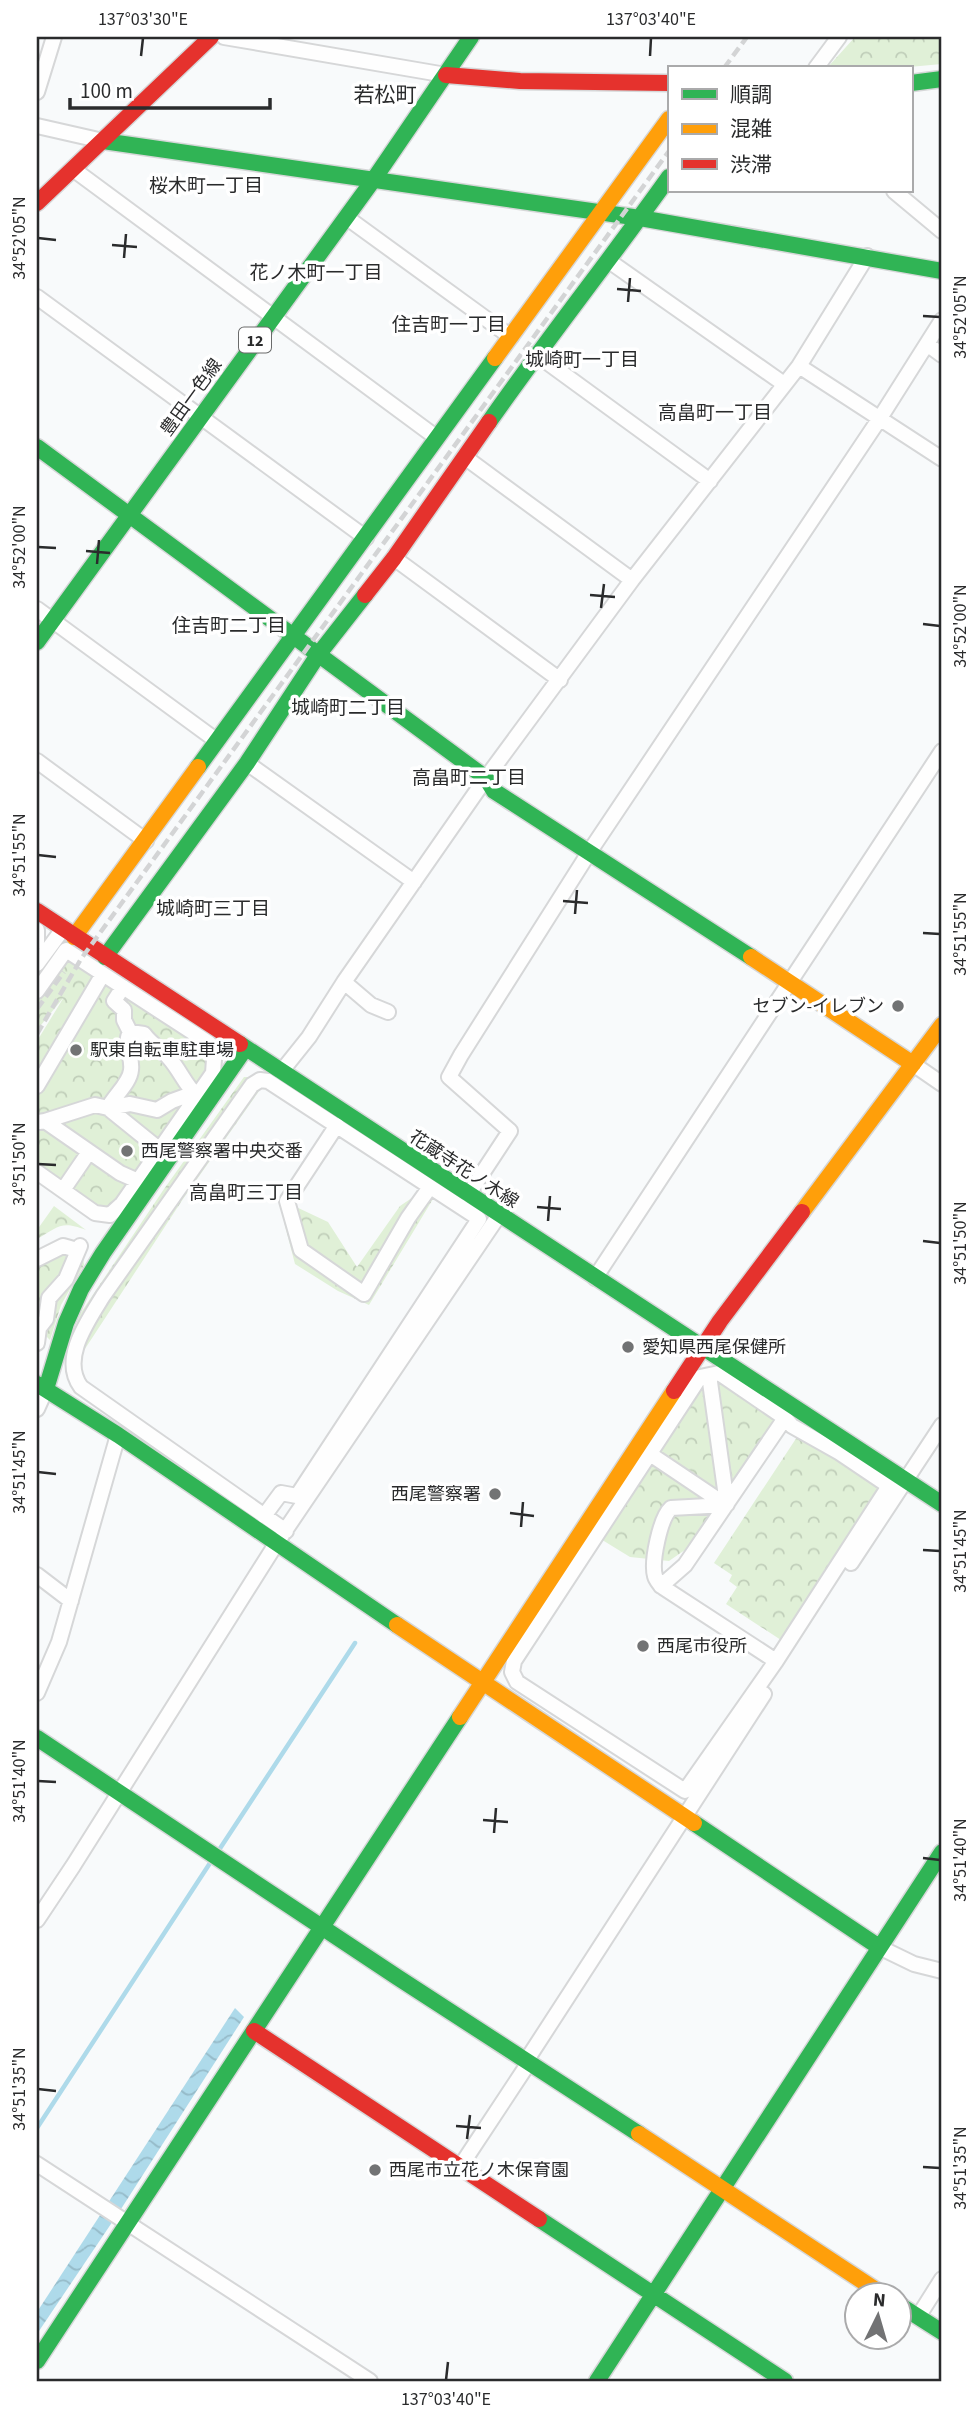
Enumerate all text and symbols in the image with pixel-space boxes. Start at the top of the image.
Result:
text: 137°03'30"E [98,7,188,32]
text: 137°03'40"E [606,7,696,32]
scale bar [70,66,270,110]
legend [668,66,912,192]
text: 100 m [80,76,133,106]
district label: 若松町 [354,80,417,110]
text: 順調 [730,80,772,110]
text: 混雑 [730,114,772,144]
text: 渋滞 [730,150,772,180]
district label: 桜木町一丁目 [149,173,263,200]
text: 34°52'05"N [7,196,32,280]
district label: 花ノ木町一丁目 [249,260,383,287]
text: 34°52'05"N [948,275,973,359]
district label: 住吉町一丁目 [392,312,506,339]
road number: 12 [239,328,271,352]
district label: 城崎町一丁目 [525,347,639,374]
street label: 豊田一色線 [155,354,228,441]
district label: 高畠町一丁目 [658,400,772,427]
text: 34°52'00"N [7,505,32,589]
text: 34°52'00"N [948,584,973,668]
district label: 住吉町二丁目 [172,613,286,640]
district label: 城崎町二丁目 [291,695,405,722]
district label: 高畠町二丁目 [412,765,526,792]
text: 34°51'55"N [7,813,32,897]
text: 34°51'55"N [948,892,973,976]
district label: 城崎町三丁目 [156,896,270,923]
place label: セブン-イレブン [752,994,884,1019]
marker: セブン-イレブン [890,998,906,1014]
place label: 駅東自転車駐車場 [90,1038,234,1063]
marker: 駅東自転車駐車場 [68,1042,84,1058]
text: 34°51'50"N [7,1122,32,1206]
street label: 花蔵寺花ノ木線 [404,1125,523,1214]
place label: 西尾警察署中央交番 [141,1139,303,1164]
marker: 西尾警察署中央交番 [119,1143,135,1159]
district label: 高畠町三丁目 [189,1180,303,1207]
text: 34°51'50"N [948,1201,973,1285]
place label: 愛知県西尾保健所 [642,1335,786,1360]
marker: 愛知県西尾保健所 [620,1339,636,1355]
text: 34°51'45"N [7,1430,32,1514]
place label: 西尾警察署 [391,1482,481,1507]
marker: 西尾警察署 [487,1486,503,1502]
text: 34°51'45"N [948,1509,973,1593]
place label: 西尾市役所 [657,1634,747,1659]
marker: 西尾市役所 [635,1638,651,1654]
text: 34°51'40"N [7,1739,32,1823]
text: 34°51'40"N [948,1818,973,1902]
text: 34°51'35"N [7,2047,32,2131]
text: 34°51'35"N [948,2126,973,2210]
place label: 西尾市立花ノ木保育園 [389,2158,569,2183]
marker: 西尾市立花ノ木保育園 [367,2162,383,2178]
north arrow [842,2282,912,2352]
text: N [872,2287,887,2315]
text: 137°03'40"E [401,2387,491,2412]

